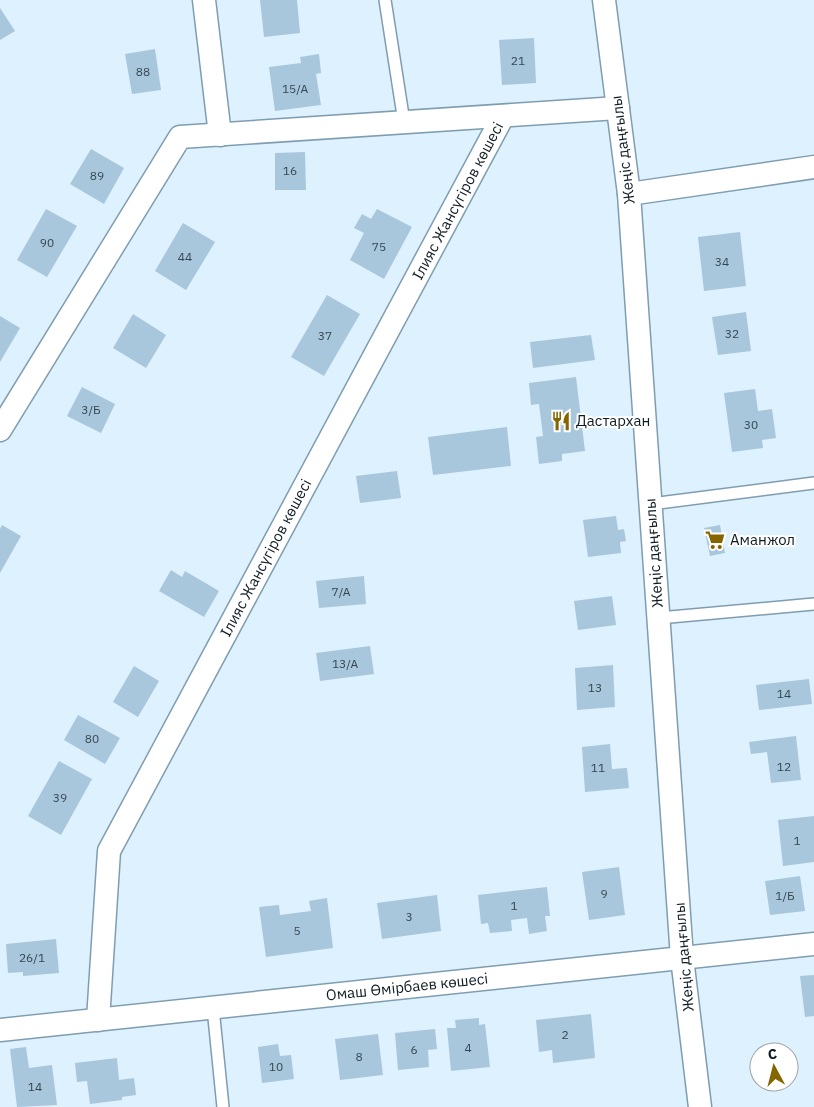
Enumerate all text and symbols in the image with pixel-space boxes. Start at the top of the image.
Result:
house number: 21 [511,53,525,68]
house number: 88 [136,64,150,79]
house number: 15/А [282,81,308,96]
street label: Жеңіс даңғылы [606,94,639,206]
street label: Ілияс Жансүгіров көшесі [408,119,507,283]
house number: 16 [283,163,297,178]
house number: 89 [90,168,104,183]
house number: 90 [40,235,54,250]
house number: 75 [372,239,386,254]
house number: 44 [178,249,192,264]
house number: 34 [715,254,729,269]
house number: 32 [725,326,739,341]
house number: 37 [318,328,332,343]
house number: 3/Б [81,402,101,417]
restaurant icon: Дастархан [550,410,572,432]
place label: Дастархан [576,411,650,430]
house number: 30 [744,417,758,432]
street label: Ілияс Жансүгіров көшесі [216,476,315,640]
street label: Жеңіс даңғылы [640,498,667,608]
supermarket icon: Аманжол [704,529,726,551]
place label: Аманжол [730,530,795,549]
house number: 7/А [332,584,351,599]
house number: 13/А [332,656,358,671]
house number: 13 [588,680,602,695]
house number: 14 [777,686,791,701]
house number: 80 [85,731,99,746]
house number: 12 [777,759,791,774]
house number: 11 [591,760,605,775]
house number: 39 [53,790,67,805]
house number: 1 [793,833,801,848]
house number: 9 [600,886,608,901]
house number: 1/Б [775,888,795,903]
house number: 1 [510,898,518,913]
street label: Жеңіс даңғылы [669,902,698,1013]
house number: 3 [405,909,413,924]
house number: 5 [293,923,301,938]
house number: 26/1 [19,950,45,965]
street label: Омаш Өмірбаев көшесі [325,969,489,1004]
house number: 2 [561,1027,569,1042]
house number: 4 [464,1040,472,1055]
house number: 6 [410,1042,418,1057]
north arrow [749,1042,799,1092]
text: С [767,1045,778,1064]
house number: 8 [355,1049,363,1064]
house number: 10 [269,1059,283,1074]
house number: 14 [28,1079,42,1094]

